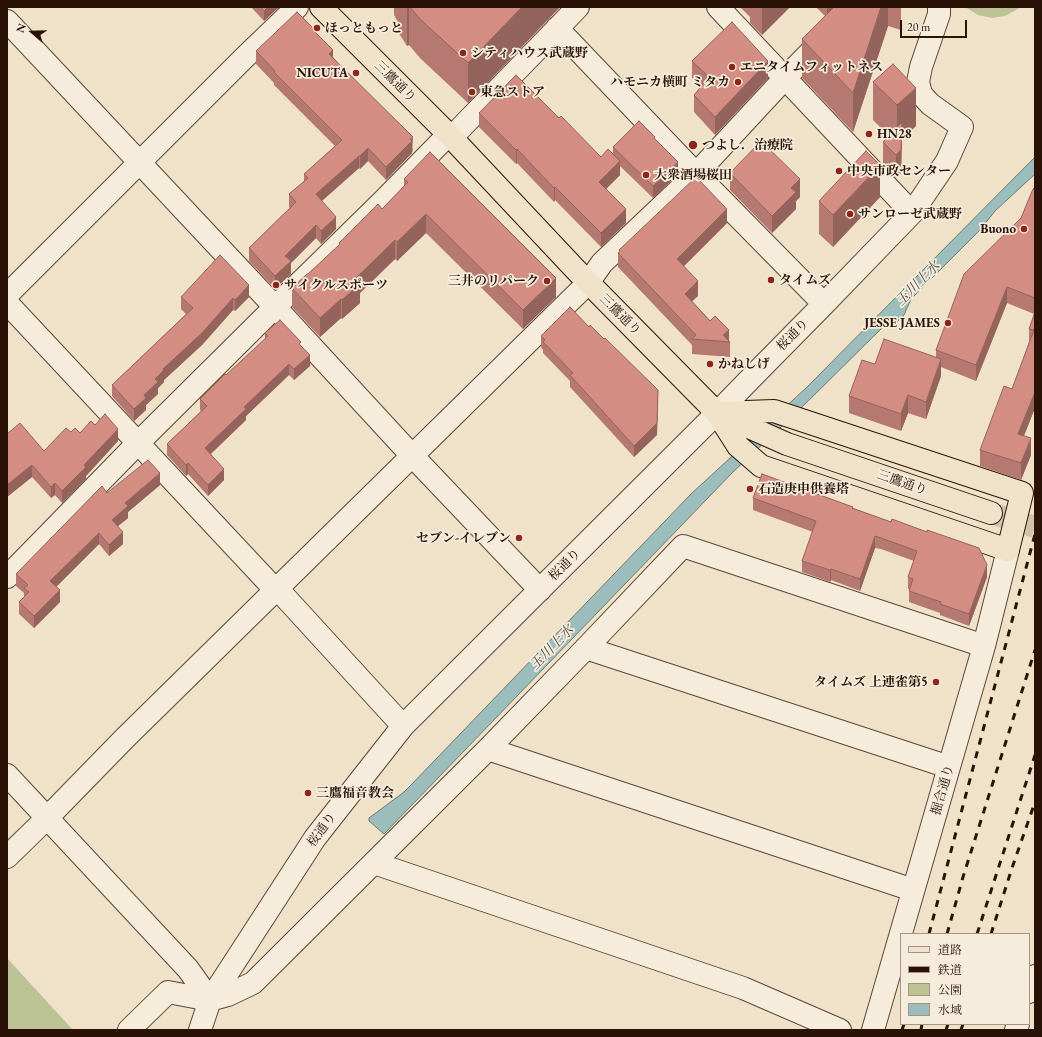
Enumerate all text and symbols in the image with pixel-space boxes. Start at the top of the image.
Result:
north arrow [12,12,52,52]
scale bar [902,12,969,38]
text: 20 m [907,19,930,35]
place label: ほっともっと [325,20,403,36]
text: N [13,21,29,34]
marker: ほっともっと [312,23,322,33]
place label: シティハウス武蔵野 [471,45,588,61]
marker: シティハウス武蔵野 [458,48,468,58]
street label: 三鷹通り [371,58,419,106]
place label: エニタイムフィットネス [740,59,883,75]
marker: エニタイムフィットネス [727,62,737,72]
place label: NICUTA [297,65,348,81]
marker: NICUTA [351,68,361,78]
place label: ハモニカ横町 ミタカ [610,74,730,90]
marker: ハモニカ横町 ミタカ [733,77,743,87]
place label: 東急ストア [480,84,545,100]
marker: 東急ストア [467,87,477,97]
place label: HN28 [877,126,912,142]
marker: HN28 [864,129,874,139]
place label: つよし．治療院 [702,137,793,153]
marker: つよし．治療院 [687,139,699,151]
place label: 中央市政センター [847,163,951,179]
marker: 中央市政センター [834,166,844,176]
place label: 大衆酒場桜田 [654,167,732,183]
marker: 大衆酒場桜田 [641,170,651,180]
place label: サンローゼ武蔵野 [858,206,962,222]
marker: サンローゼ武蔵野 [845,209,855,219]
place label: Buono [980,221,1016,237]
marker: Buono [1019,224,1029,234]
water label: 玉川上水 [892,258,944,310]
place label: タイムズ [779,272,831,288]
place label: 三井のリパーク [448,273,539,289]
marker: タイムズ [766,275,776,285]
marker: 三井のリパーク [542,276,552,286]
place label: サイクルスポーツ [284,277,388,293]
marker: サイクルスポーツ [271,280,281,290]
street label: 三鷹通り [596,291,644,339]
place label: JESSE JAMES [864,315,940,331]
street label: 桜通り [774,316,812,354]
marker: JESSE JAMES [943,318,953,328]
place label: かねしげ [718,356,770,372]
marker: かねしげ [705,359,715,369]
street label: 三鷹通り [875,467,929,499]
place label: 石造庚申供養塔 [758,481,849,497]
marker: 石造庚申供養塔 [745,484,755,494]
place label: セブン-イレブン [416,530,511,546]
marker: セブン-イレブン [514,533,524,543]
street label: 桜通り [546,546,584,584]
water label: 玉川上水 [527,622,577,674]
place label: タイムズ 上連雀第5 [814,674,928,690]
marker: タイムズ 上連雀第5 [931,677,941,687]
street label: 掘合通り [928,763,958,817]
place label: 三鷹福音教会 [316,785,394,801]
marker: 三鷹福音教会 [303,788,313,798]
street label: 桜通り [304,810,340,850]
legend [900,933,1030,1025]
text: 道路 [938,942,962,958]
text: 鉄道 [938,962,962,978]
text: 公園 [938,982,962,998]
text: 水域 [938,1002,962,1018]

